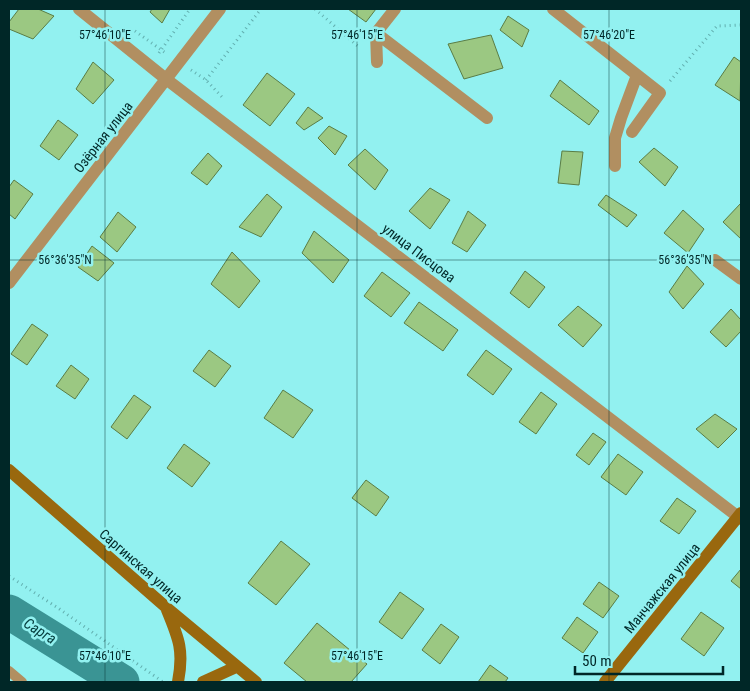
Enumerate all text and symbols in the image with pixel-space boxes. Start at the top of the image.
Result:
text: 57°46'10"E [79,28,131,42]
text: 57°46'15"E [331,28,383,42]
text: 57°46'20"E [583,28,635,42]
street label: Озёрная улица [70,98,136,176]
street label: улица Писцова [379,220,459,286]
text: 56°36'35"N [38,253,92,267]
text: 56°36'35"N [658,253,712,267]
street label: Саргинская улица [96,526,186,606]
street label: Манчажская улица [621,540,703,636]
water label: Сарга [20,614,60,648]
scale bar [575,644,722,676]
text: 57°46'10"E [79,649,131,663]
text: 57°46'15"E [331,649,383,663]
text: 50 m [582,652,612,670]

